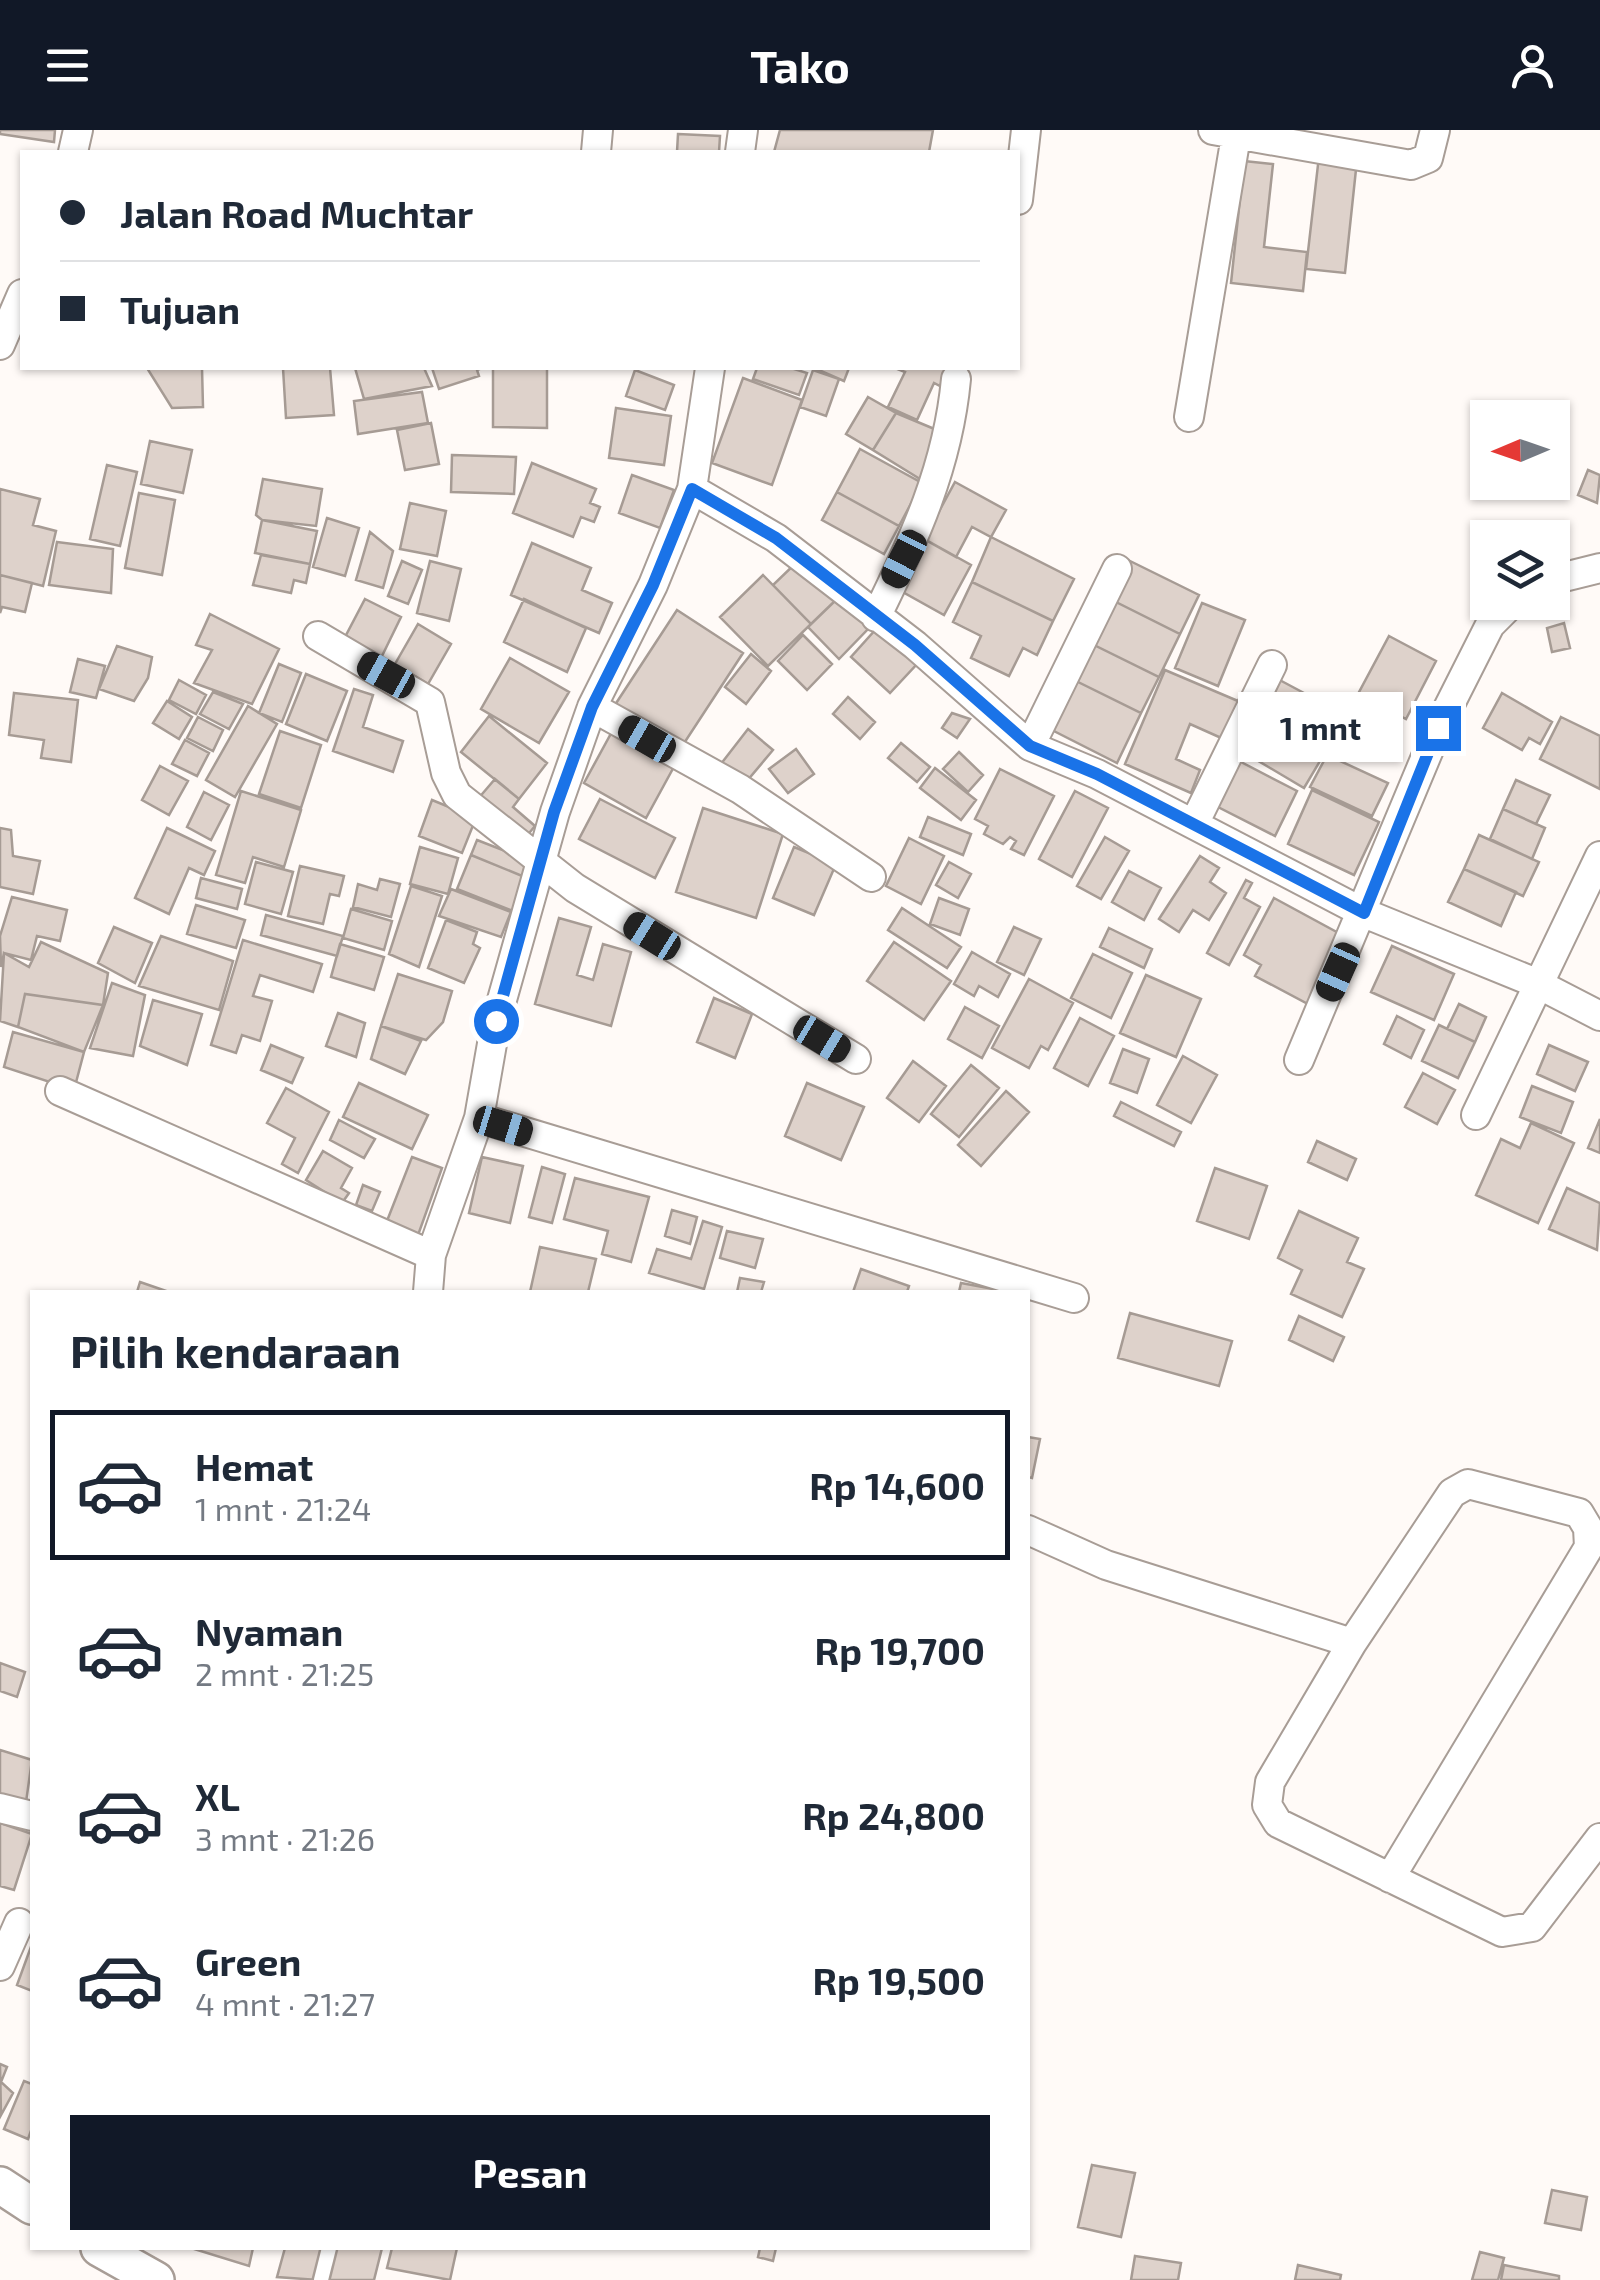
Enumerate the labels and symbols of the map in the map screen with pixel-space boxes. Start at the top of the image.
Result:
north arrow [1470,400,1570,500]
car [877,525,931,593]
car [352,647,420,703]
callout: 1 mnt [1238,693,1403,763]
route end [1416,706,1461,751]
car [614,711,680,767]
car [619,907,685,965]
car [1312,938,1364,1006]
route start [474,999,519,1044]
car [789,1011,855,1067]
car [470,1103,536,1149]

